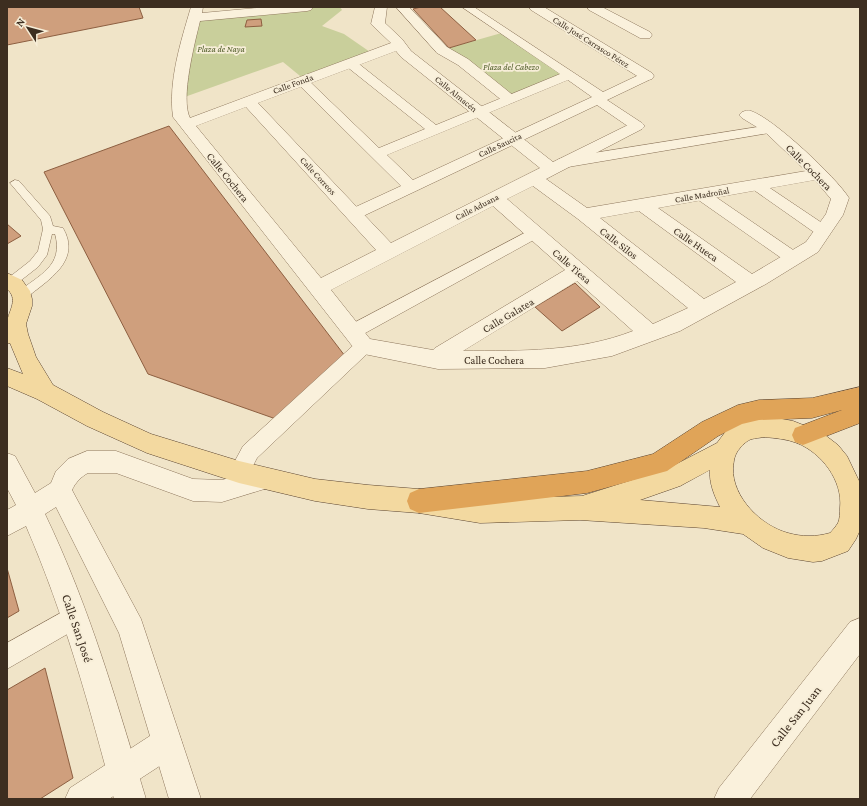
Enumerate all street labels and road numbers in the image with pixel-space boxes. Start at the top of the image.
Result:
street label: Calle José Carrasco Pérez [551,14,631,70]
street label: Calle Fonda [271,72,315,96]
street label: Calle Almacén [433,74,479,114]
street label: Calle Saucita [477,131,523,159]
street label: Calle Cochera [783,141,835,193]
street label: Calle Cochera [204,150,252,204]
street label: Calle Correos [298,155,338,197]
street label: Calle Madroñal [674,185,731,205]
street label: Calle Aduana [454,192,500,222]
street label: Calle Silos [598,224,640,262]
street label: Calle Hueca [671,224,721,264]
street label: Calle Tiesa [550,246,594,286]
street label: Calle Galatea [480,295,536,335]
street label: Calle Cochera [464,354,524,366]
street label: Calle San José [59,592,96,665]
street label: Calle San Juan [767,683,824,750]

